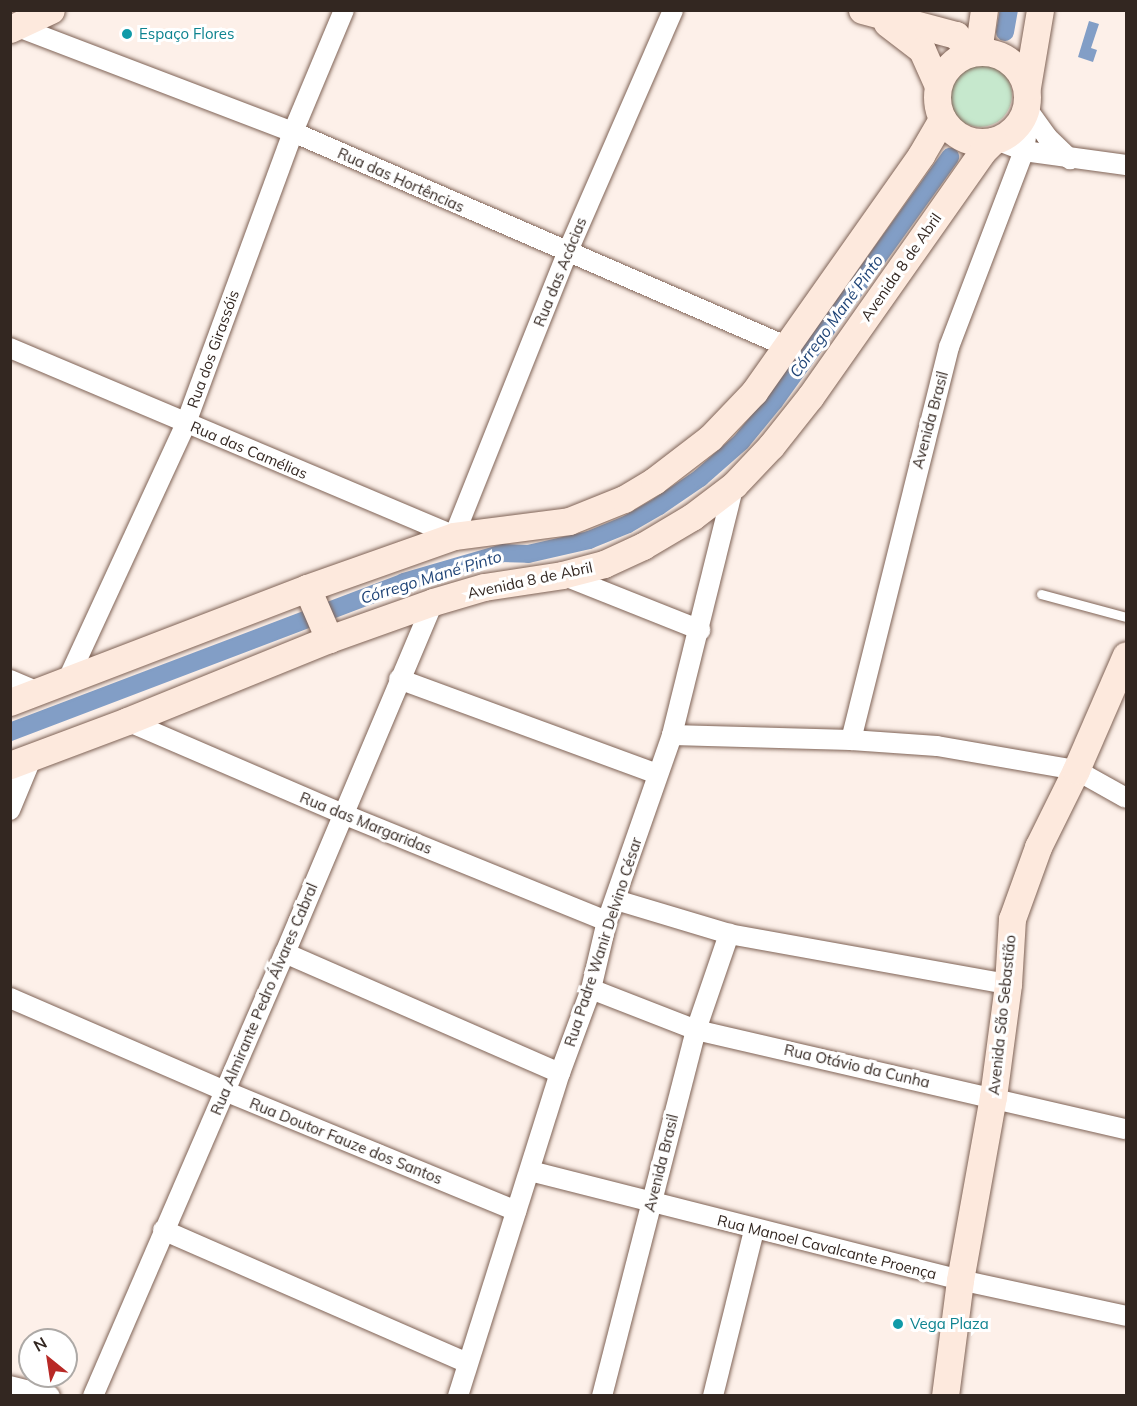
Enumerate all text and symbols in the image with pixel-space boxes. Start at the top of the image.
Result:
place label: Espaço Flores [139,25,234,43]
marker: Espaço Flores [120,27,134,41]
street label: Rua das Hortências [335,144,467,216]
street label: Avenida 8 de Abril [857,210,945,324]
street label: Rua das Acácias [530,215,590,329]
water label: Córrego Mané Pinto [785,251,887,381]
street label: Rua dos Girassóis [183,288,243,410]
street label: Avenida Brasil [908,369,952,471]
street label: Rua das Camélias [188,417,310,483]
water label: Córrego Mané Pinto [358,546,504,608]
street label: Avenida 8 de Abril [466,558,594,602]
street label: Rua das Margaridas [297,788,435,858]
street label: Rua Padre Wanir Delvino César [561,835,645,1049]
street label: Rua Almirante Pedro Álvares Cabral [207,880,321,1118]
street label: Avenida São Sebastião [985,934,1019,1096]
street label: Rua Otávio da Cunha [782,1040,932,1092]
street label: Rua Doutor Fauze dos Santos [247,1094,445,1188]
street label: Avenida Brasil [640,1112,682,1214]
street label: Rua Manoel Cavalcante Proença [715,1211,939,1283]
place label: Vega Plaza [910,1315,989,1333]
marker: Vega Plaza [891,1317,905,1331]
north arrow [18,1328,78,1388]
text: N [30,1332,50,1356]

